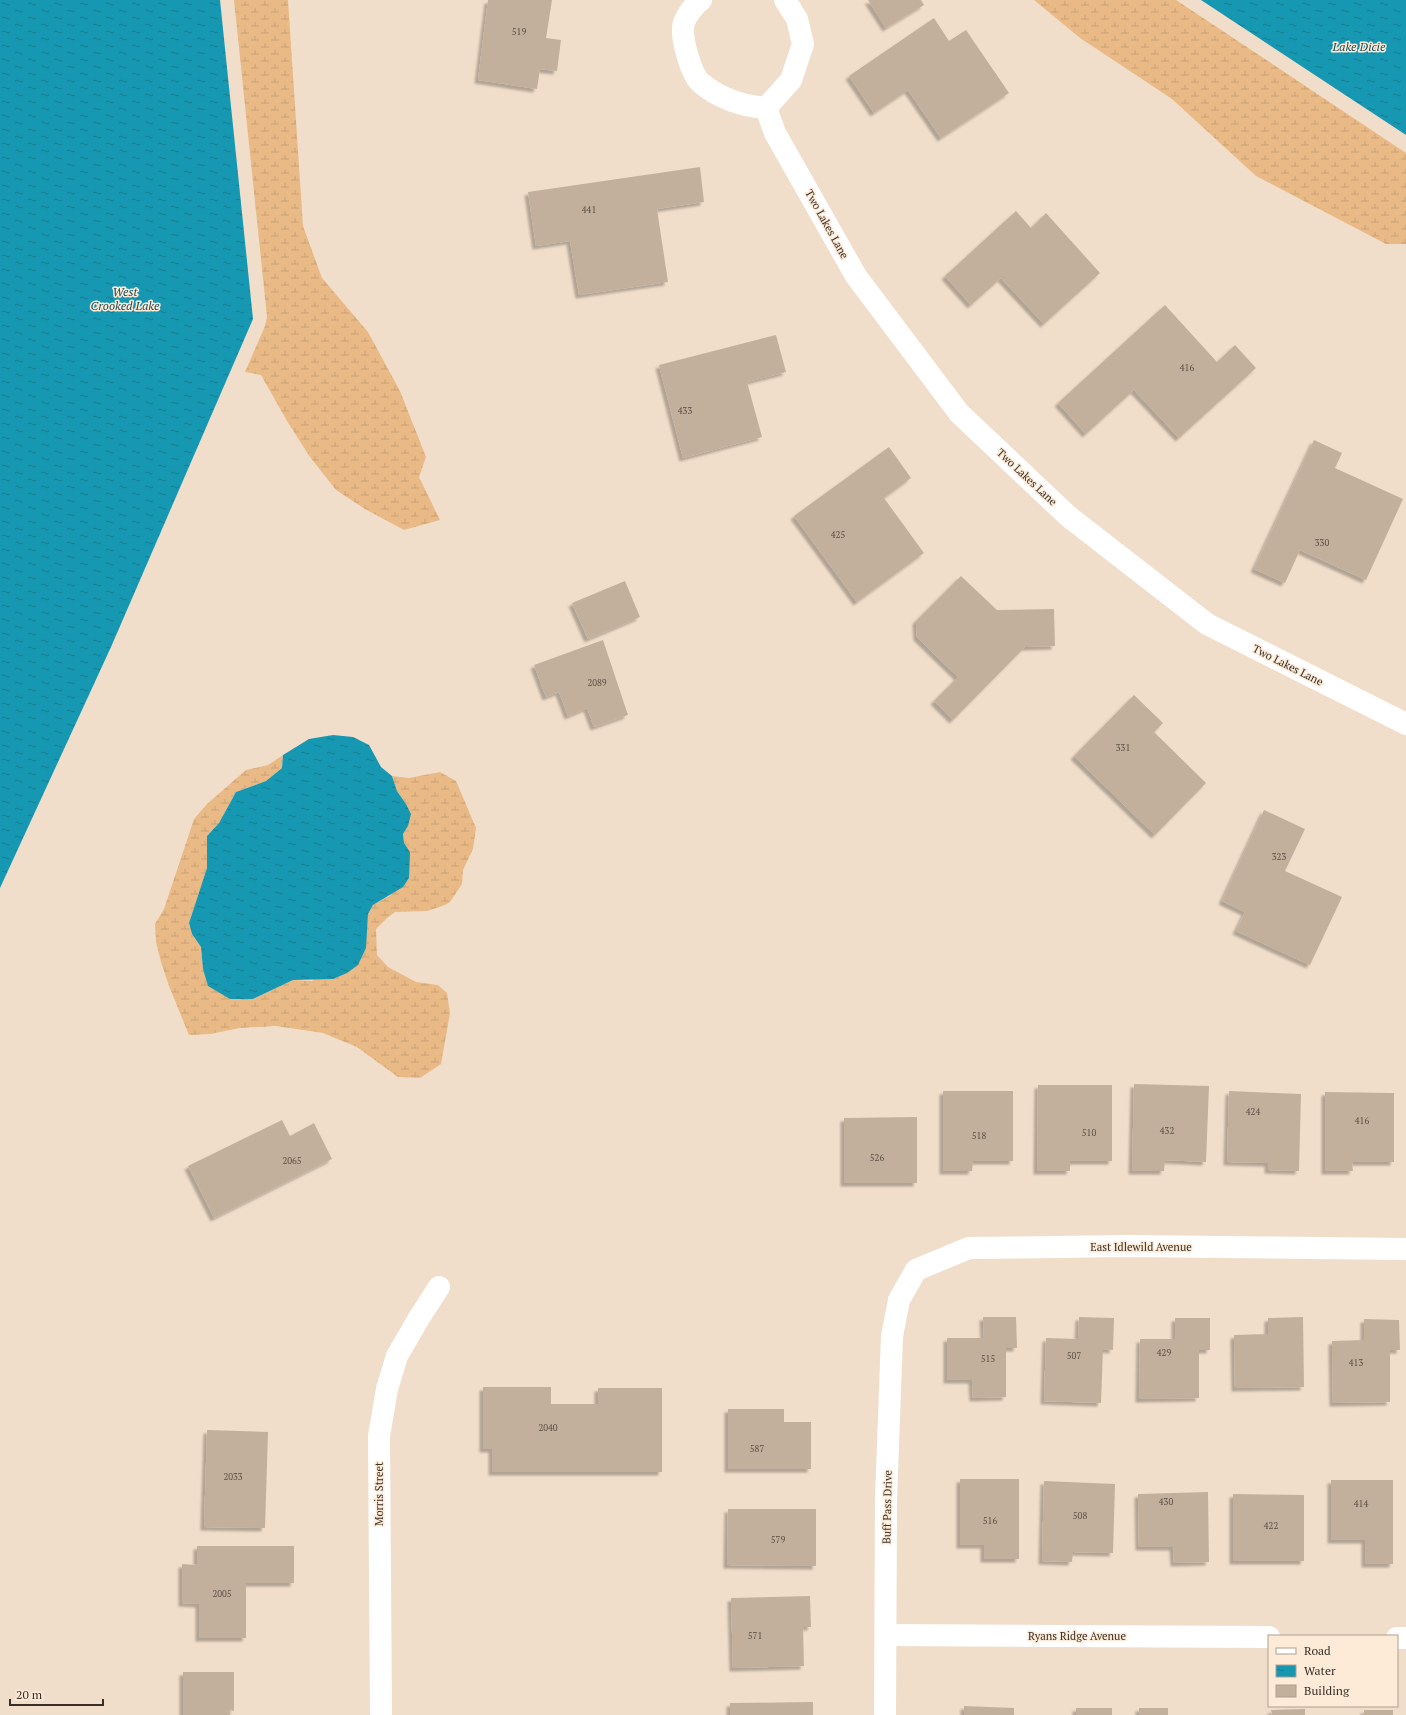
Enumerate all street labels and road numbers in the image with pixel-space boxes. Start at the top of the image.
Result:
street label: Two Lakes Lane [802,187,852,262]
street label: Two Lakes Lane [994,446,1060,509]
street label: Two Lakes Lane [1250,641,1326,689]
street label: East Idlewild Avenue [1090,1240,1192,1254]
street label: Morris Street [372,1462,386,1526]
street label: Buff Pass Drive [879,1470,895,1544]
street label: Ryans Ridge Avenue [1028,1629,1126,1643]

